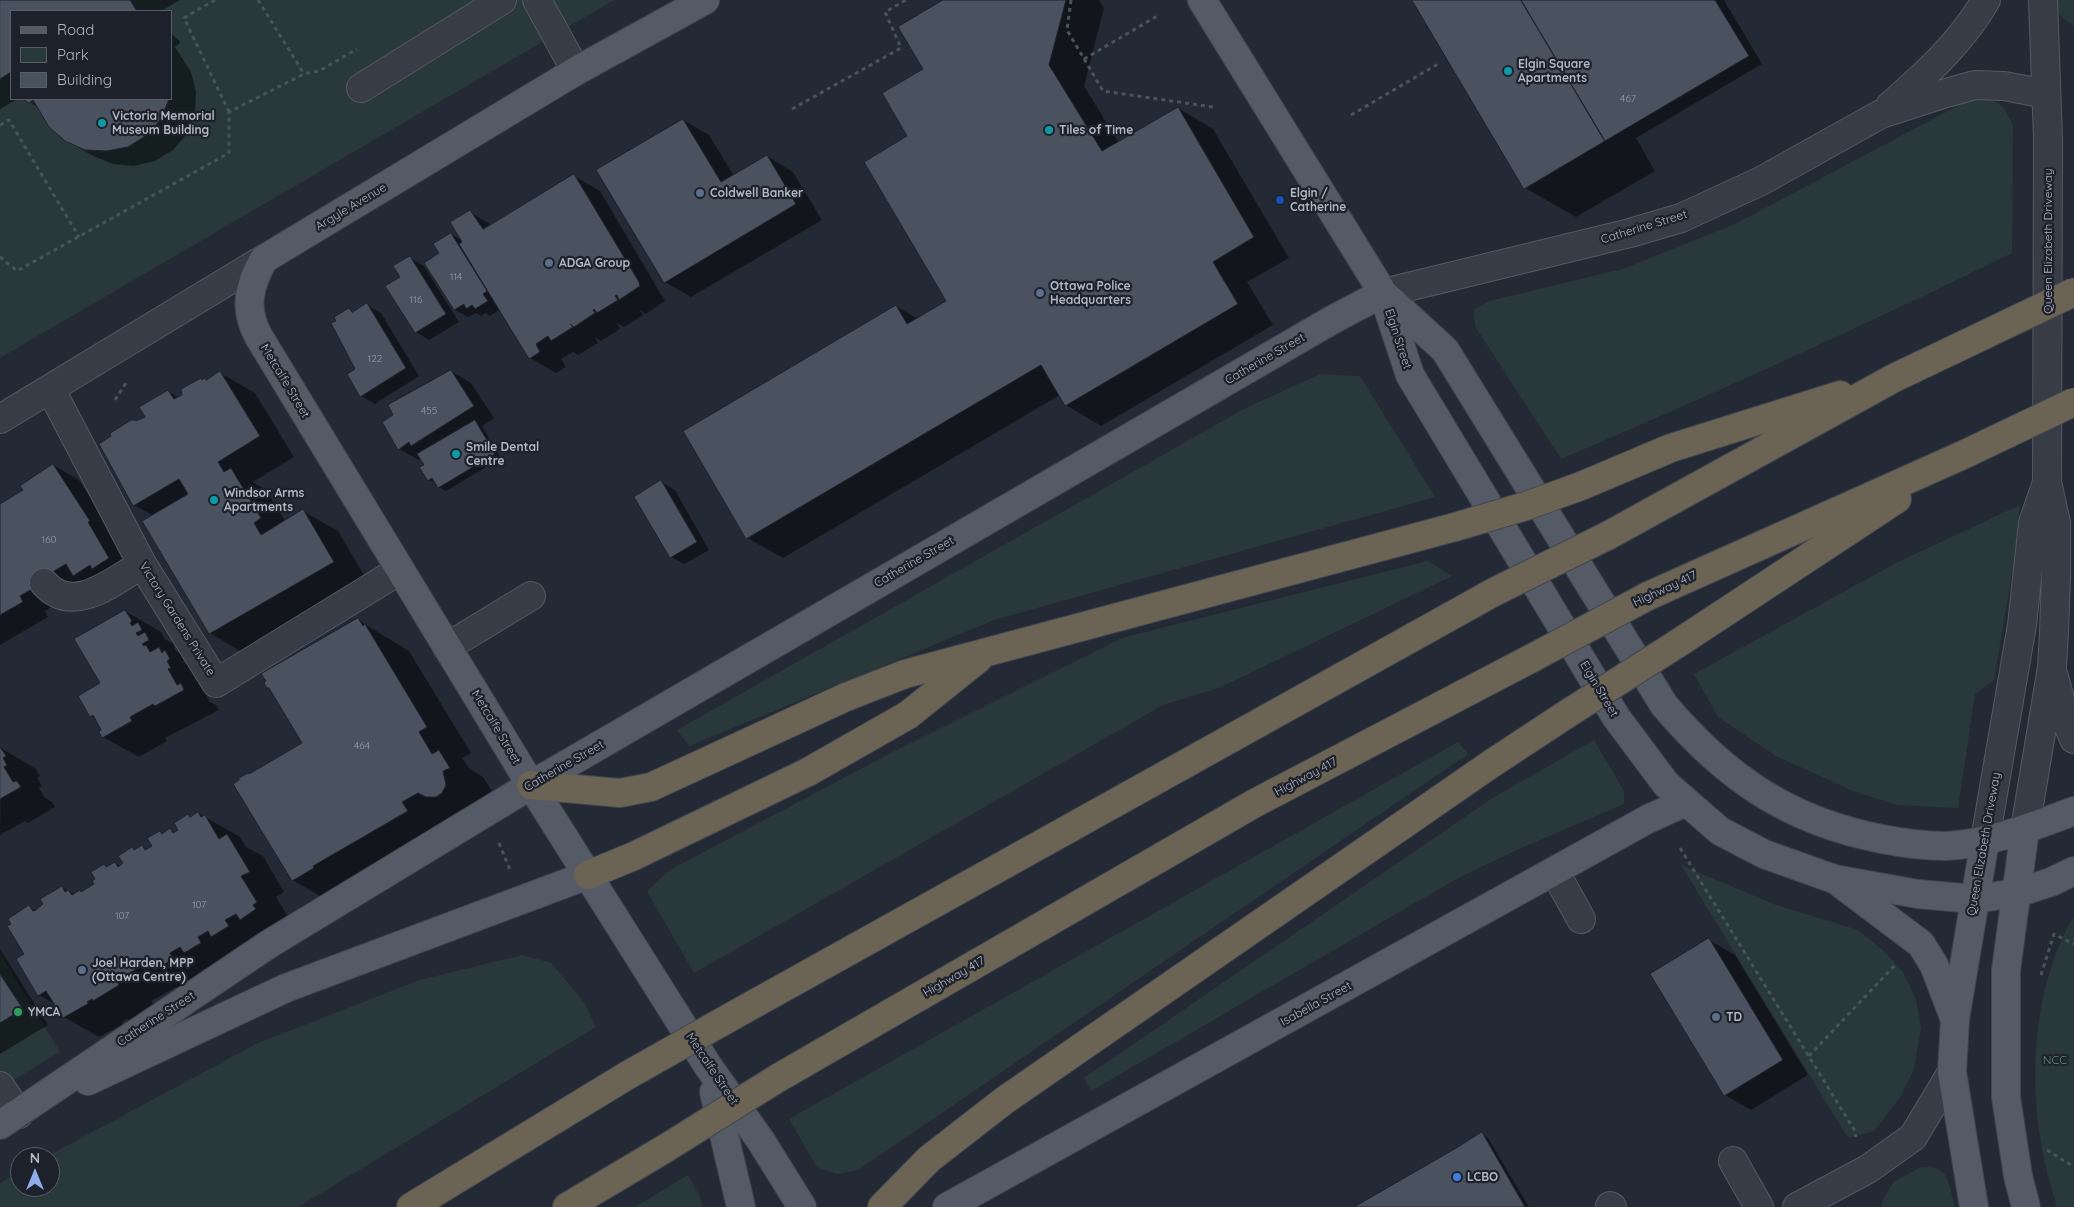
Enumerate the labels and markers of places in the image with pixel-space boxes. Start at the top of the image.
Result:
place label: Elgin Square Apartments [1518,57,1590,85]
marker: Elgin Square Apartments [1502,65,1514,77]
place label: Victoria Memorial Museum Building [112,109,215,137]
marker: Victoria Memorial Museum Building [96,117,108,129]
place label: Tiles of Time [1059,123,1133,137]
marker: Tiles of Time [1043,124,1055,136]
place label: Coldwell Banker [710,186,803,200]
place label: Elgin / Catherine [1290,186,1346,214]
marker: Coldwell Banker [694,187,706,199]
marker: Elgin / Catherine [1274,194,1286,206]
place label: ADGA Group [559,256,630,270]
marker: ADGA Group [543,257,555,269]
place label: Ottawa Police Headquarters [1050,279,1131,307]
marker: Ottawa Police Headquarters [1034,287,1046,299]
place label: Smile Dental Centre [466,440,539,468]
marker: Smile Dental Centre [450,448,462,460]
place label: Windsor Arms Apartments [224,486,304,514]
marker: Windsor Arms Apartments [208,494,220,506]
place label: Joel Harden, MPP (Ottawa Centre) [92,956,194,984]
marker: Joel Harden, MPP (Ottawa Centre) [76,964,88,976]
place label: YMCA [28,1005,60,1019]
marker: YMCA [12,1006,24,1018]
place label: TD [1726,1010,1742,1024]
marker: TD [1710,1011,1722,1023]
place label: LCBO [1467,1170,1498,1184]
marker: LCBO [1451,1171,1463,1183]

